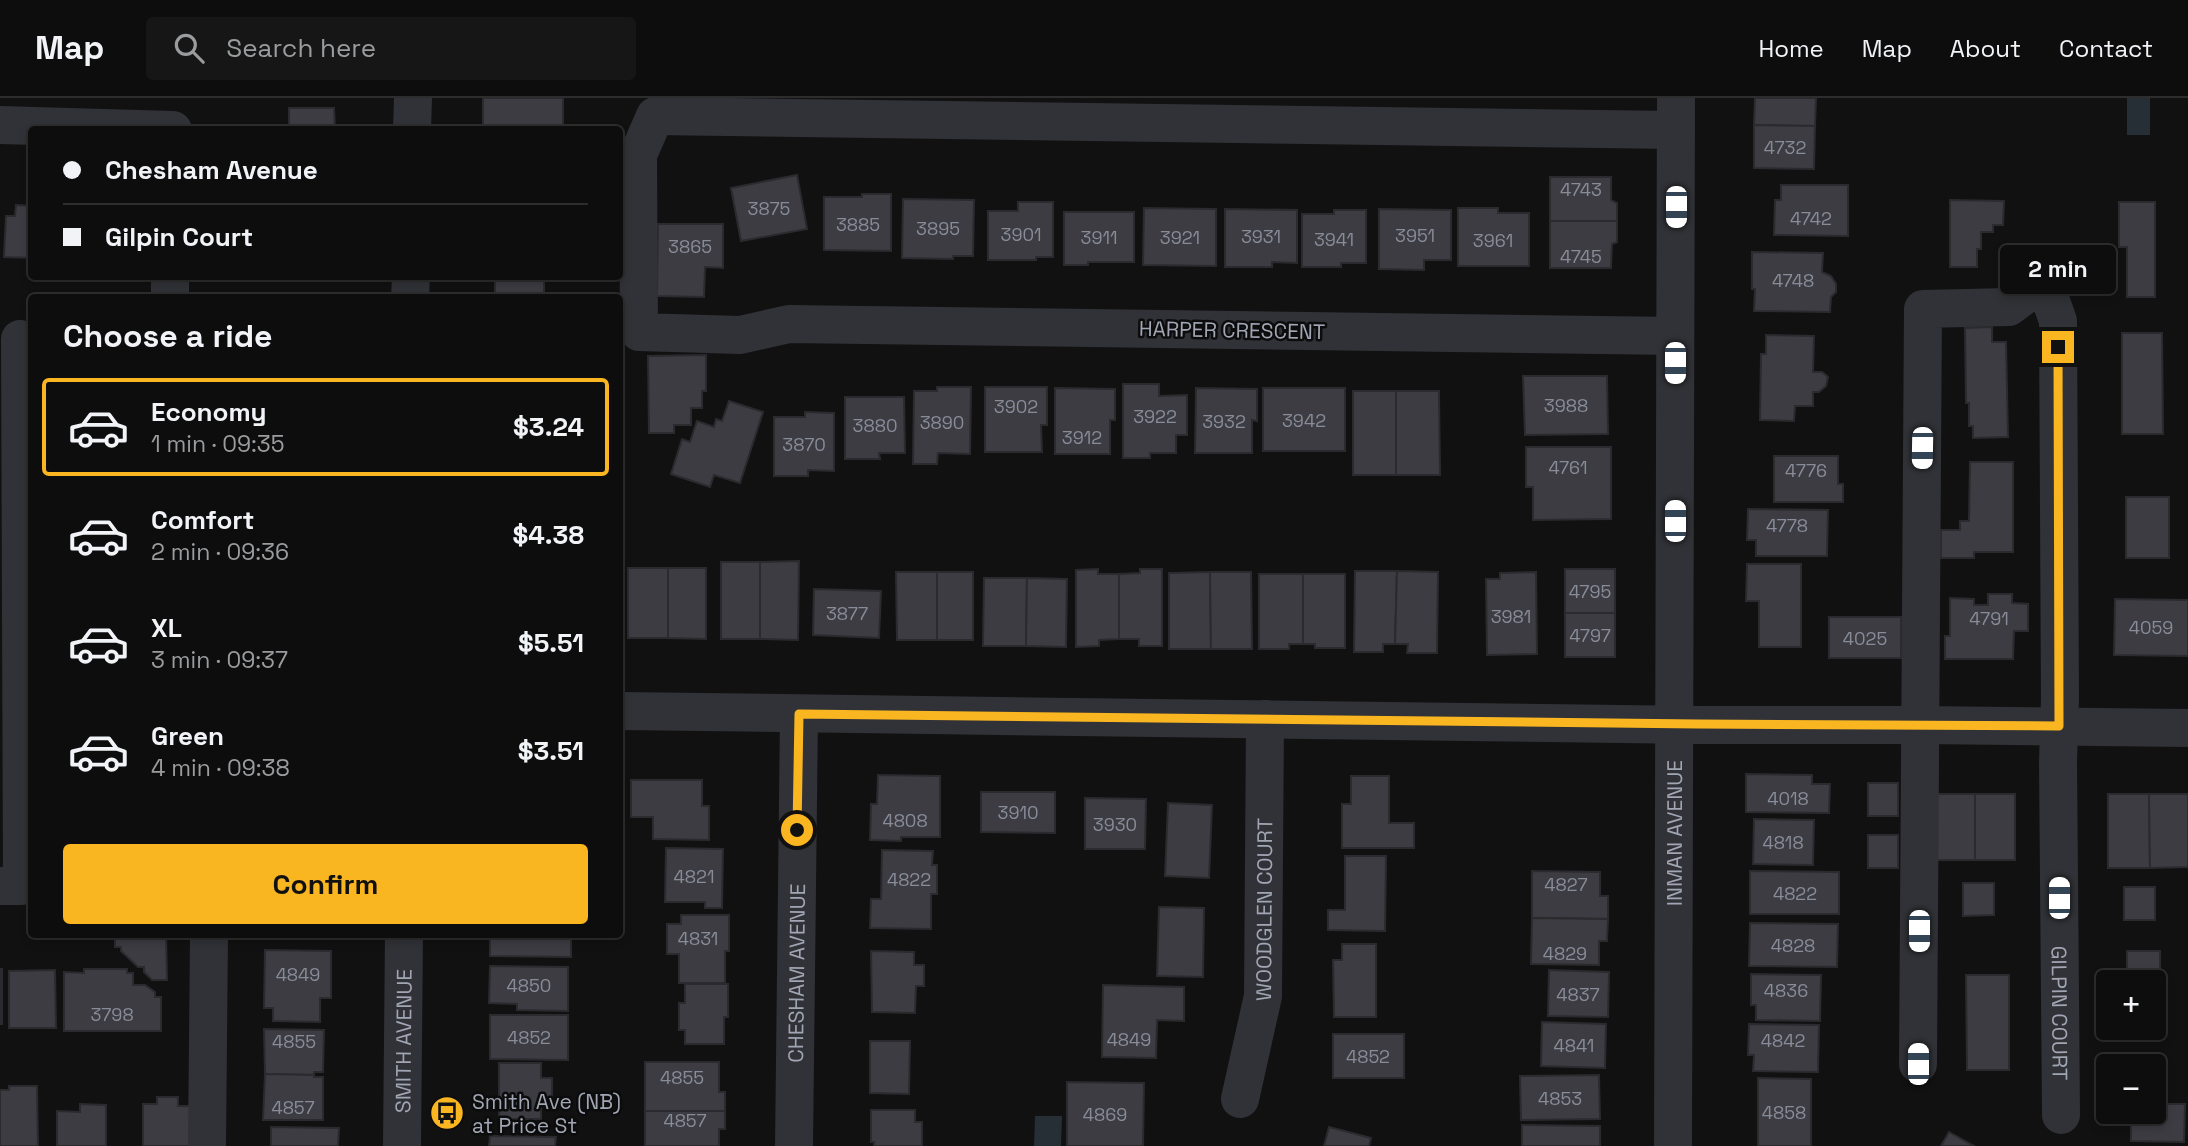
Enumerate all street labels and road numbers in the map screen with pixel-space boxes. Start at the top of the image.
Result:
street label: HARPER CRESCENT [1139,315,1325,345]
street label: INMAN AVENUE [1660,760,1688,906]
street label: WOODGLEN COURT [1249,818,1278,1001]
street label: CHESHAM AVENUE [781,883,811,1063]
street label: GILPIN COURT [2046,946,2074,1080]
street label: SMITH AVENUE [389,969,417,1113]

